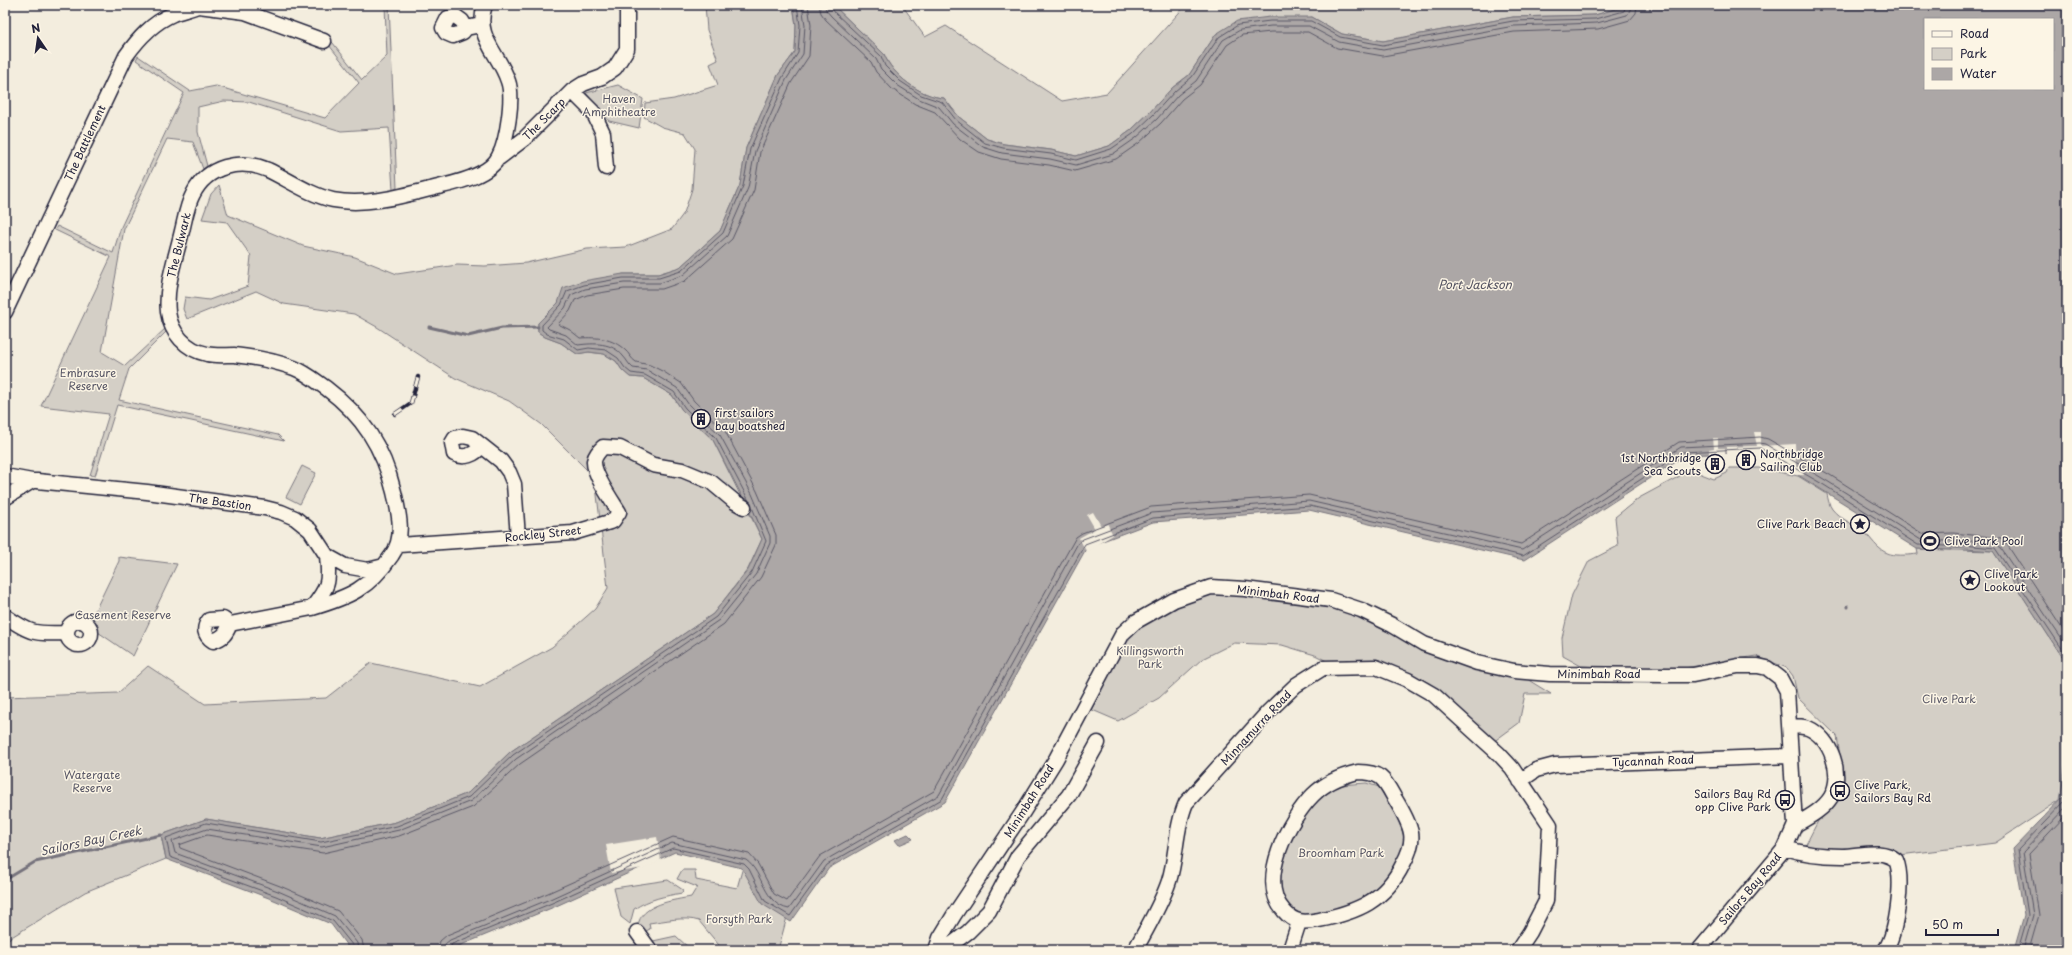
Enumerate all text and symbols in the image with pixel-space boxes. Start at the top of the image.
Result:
north arrow [18,18,58,58]
text: N [29,18,42,37]
legend [1924,18,2054,90]
text: Road [1960,24,1989,42]
text: Park [1960,44,1987,62]
text: Water [1960,64,1997,82]
park label: Haven Amphitheatre [582,90,656,120]
street label: The Scarp [518,93,569,144]
street label: The Battlement [59,102,110,184]
street label: The Bulwark [162,210,195,279]
water label: Port Jackson [1438,275,1513,293]
park label: Embrasure Reserve [60,364,116,394]
place label: first sailors bay boatshed [715,404,785,434]
building icon: first sailors bay boatshed [690,408,712,430]
place label: Northbridge Sailing Club [1760,445,1824,475]
place label: 1st Northbridge Sea Scouts [1621,449,1701,479]
building icon: Northbridge Sailing Club [1735,449,1757,471]
building icon: 1st Northbridge Sea Scouts [1704,453,1726,475]
street label: The Bastion [187,489,253,514]
place icon: Clive Park Beach [1849,513,1871,535]
place label: Clive Park Beach [1757,515,1846,532]
street label: Rockley Street [504,521,582,546]
sports icon: Clive Park Pool [1919,530,1941,552]
place label: Clive Park Pool [1944,532,2023,549]
place label: Clive Park Lookout [1984,565,2038,595]
place icon: Clive Park Lookout [1959,569,1981,591]
street label: Minimbah Road [1236,580,1320,607]
park label: Casement Reserve [75,606,171,623]
park label: Killingsworth Park [1116,642,1184,672]
street label: Minimbah Road [1557,665,1641,682]
street label: Minnamurra Road [1216,686,1295,769]
park label: Clive Park [1922,690,1976,707]
street label: Tycannah Road [1612,751,1694,770]
street label: Minimbah Road [999,761,1058,841]
park label: Watergate Reserve [64,766,120,796]
place label: Clive Park, Sailors Bay Rd [1854,776,1931,806]
bus stop icon: Clive Park, Sailors Bay Rd [1829,780,1851,802]
place label: Sailors Bay Rd opp Clive Park [1694,785,1771,815]
bus stop icon: Sailors Bay Rd opp Clive Park [1774,789,1796,811]
water label: Sailors Bay Creek [39,820,144,860]
park label: Broomham Park [1298,844,1385,861]
street label: Sailors Bay Road [1714,848,1785,929]
park label: Forsyth Park [706,910,773,927]
scale bar [1926,911,1998,937]
text: 50 m [1932,915,1963,933]

